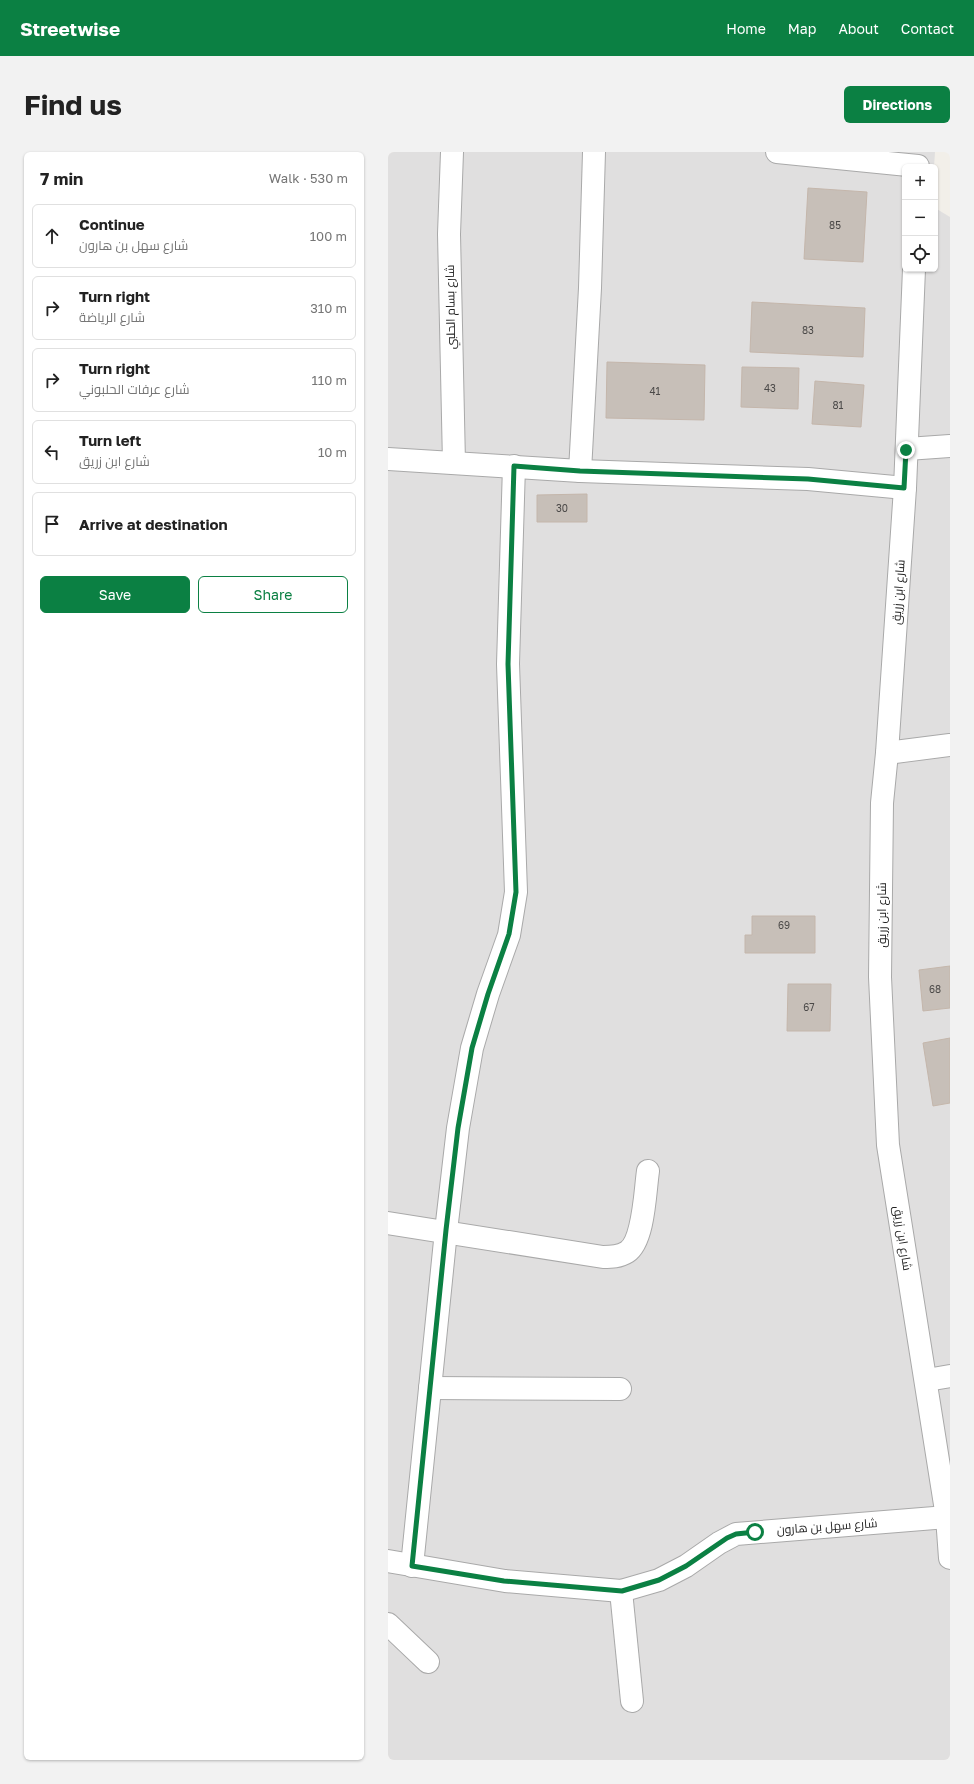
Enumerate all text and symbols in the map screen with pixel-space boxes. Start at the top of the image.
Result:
text: Streetwise [20,17,120,40]
text: Home [726,20,766,37]
text: Map [788,20,816,37]
text: About [838,20,879,37]
text: Contact [901,20,954,37]
button: Directions [844,86,950,123]
text: Find us [24,88,122,121]
map controls [902,164,938,272]
button: + [902,164,938,200]
text: 7 min [40,168,83,189]
text: Walk · 530 m [269,170,348,186]
button: − [902,200,938,236]
text: Continue [79,215,145,233]
house number: 85 [829,219,841,231]
icon: ahead [41,225,63,247]
text: 100 m [310,228,347,244]
button: locate [902,236,938,272]
text: شارع سهل بن هارون [79,237,188,253]
street label: شارع بسام الحلبي [442,264,461,349]
text: Turn right [79,287,150,305]
icon: right [41,297,63,319]
text: 310 m [310,300,347,316]
text: شارع الرياضة [79,309,145,325]
house number: 83 [802,324,814,336]
text: Turn right [79,359,150,377]
icon: right [41,369,63,391]
text: 110 m [312,372,347,388]
text: شارع عرفات الحلبوني [79,381,189,397]
house number: 43 [764,382,776,394]
house number: 41 [650,385,661,397]
house number: 81 [833,399,844,411]
text: Turn left [79,431,141,449]
icon: left [41,441,63,463]
route end [897,441,915,459]
text: 10 m [318,444,347,460]
text: شارع ابن زريق [79,453,150,469]
house number: 30 [556,502,568,514]
icon: arrive [41,513,63,535]
text: Arrive at destination [79,515,228,533]
street label: شارع ابن زريق [888,559,909,625]
button: Save [40,576,190,613]
button: Share [198,576,348,613]
street label: شارع ابن زريق [874,882,890,948]
house number: 69 [778,919,790,931]
house number: 68 [929,983,941,995]
house number: 67 [803,1001,815,1013]
street label: شارع ابن زريق [889,1205,916,1272]
street label: شارع سهل بن هارون [776,1515,878,1538]
route start [746,1523,764,1541]

